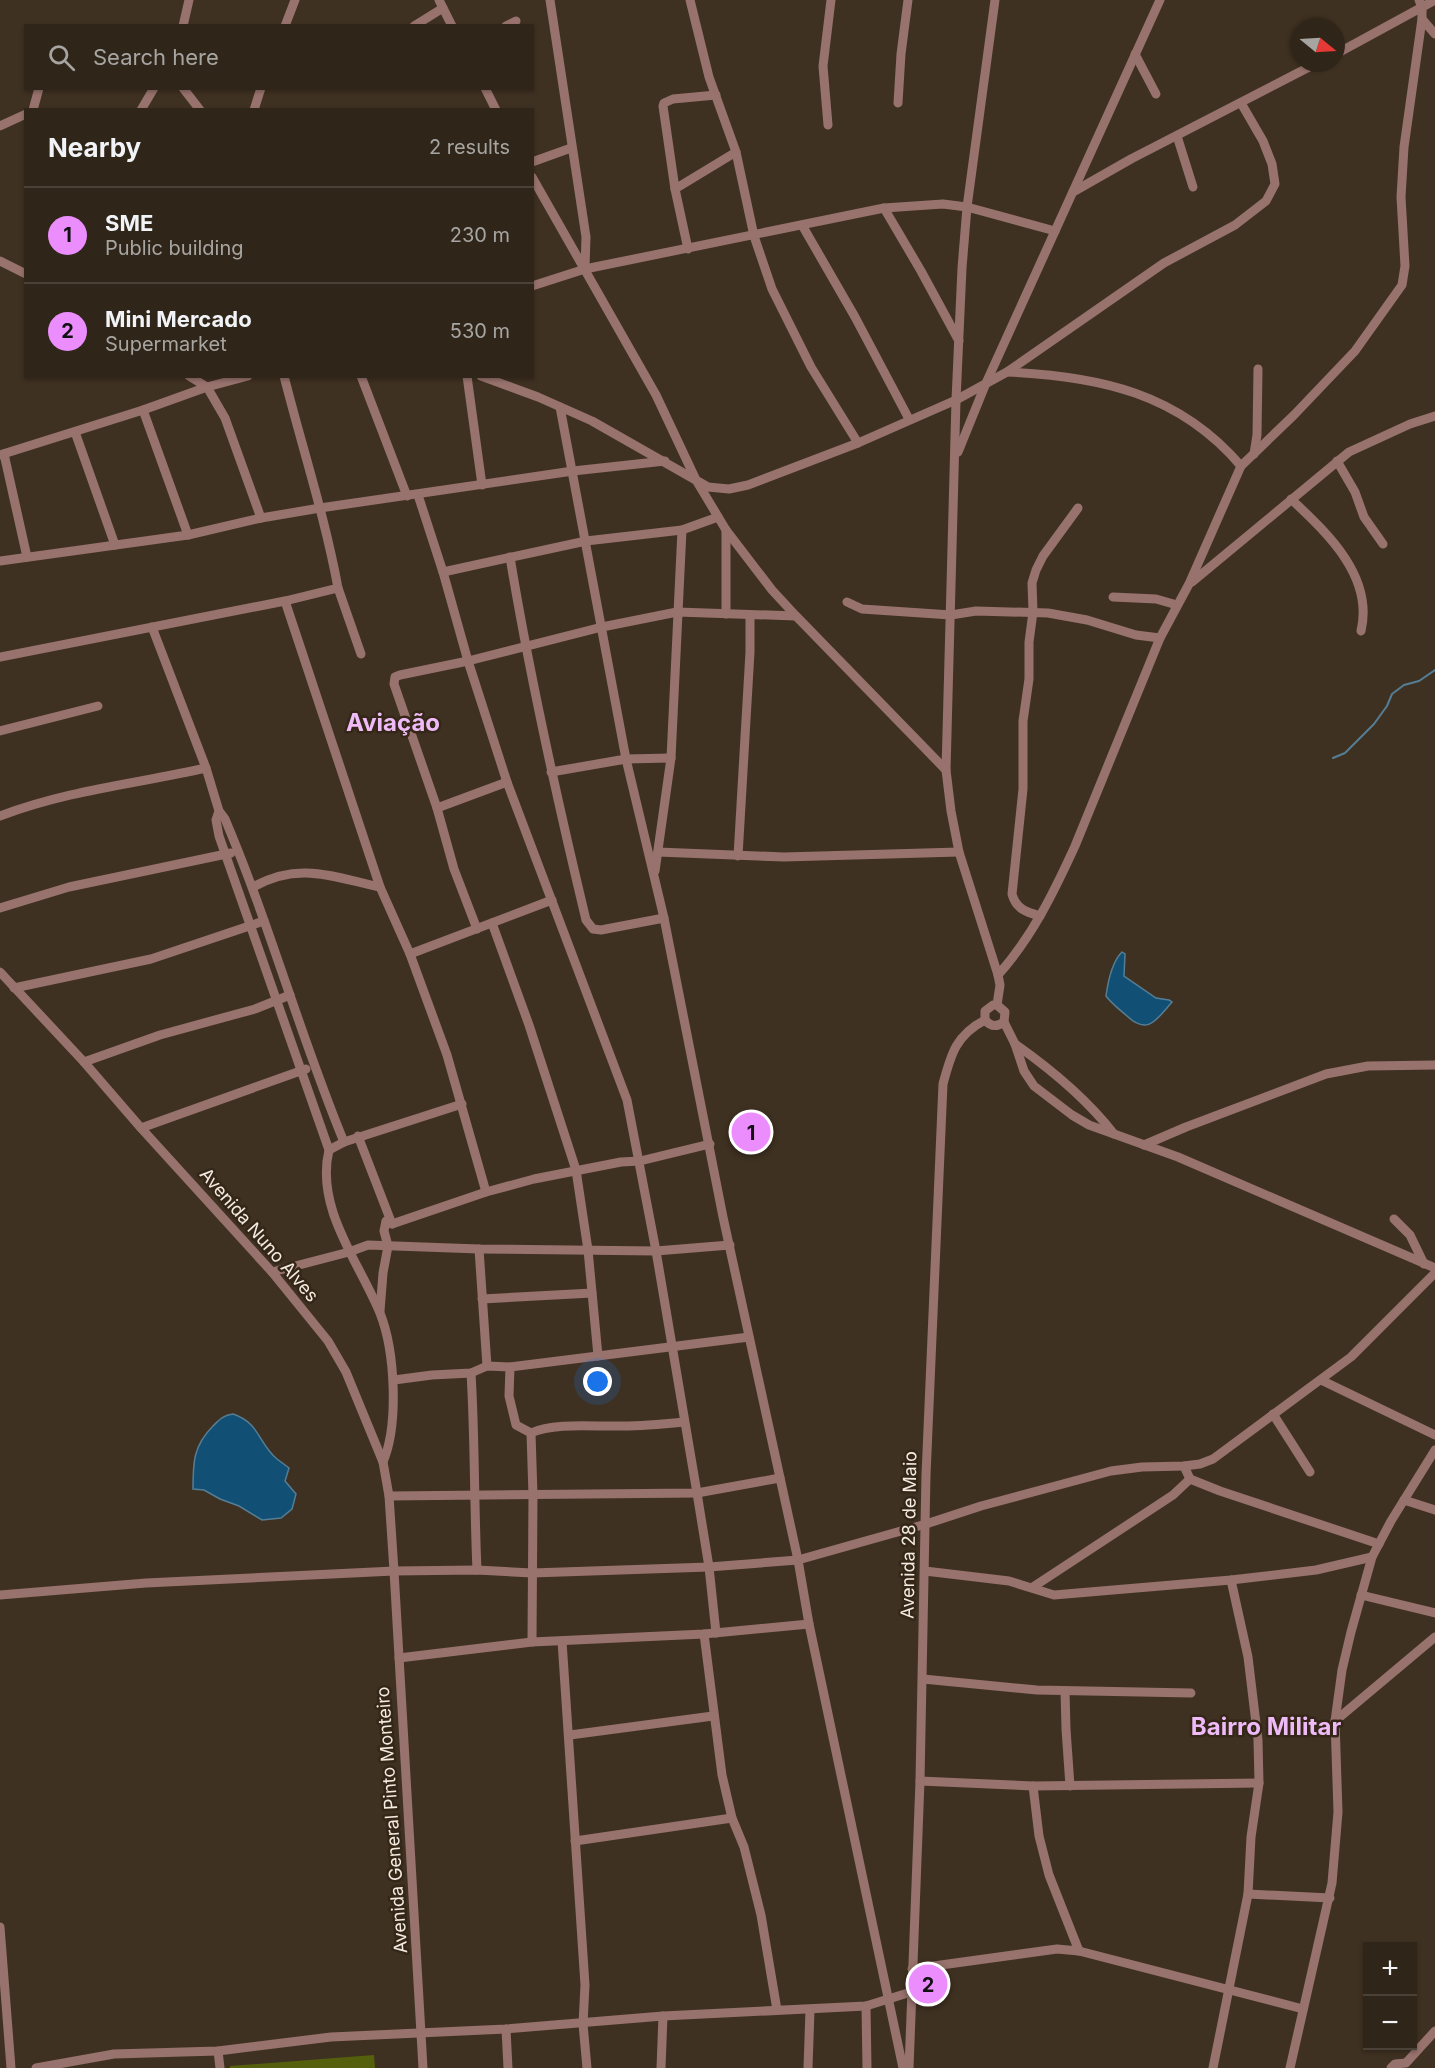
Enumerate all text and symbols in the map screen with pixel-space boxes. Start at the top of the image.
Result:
north arrow [1291,18,1345,72]
search box [24,24,534,90]
icon: search [45,41,78,74]
text: Search here [93,44,219,70]
text: Nearby [48,132,141,163]
text: 2 results [429,135,510,159]
text: SME [105,210,153,236]
text: 1 [63,223,72,247]
text: 230 m [450,223,510,247]
text: Public building [105,236,244,260]
text: Mini Mercado [105,306,252,332]
text: 2 [61,319,74,343]
text: 530 m [450,319,510,343]
text: Supermarket [105,332,227,356]
district label: Aviação [346,708,440,737]
pin: 1 [732,1110,771,1154]
street label: Avenida Nuno Alves [196,1164,323,1306]
your location [583,1367,612,1396]
street label: Avenida 28 de Maio [897,1451,920,1619]
street label: Avenida General Pinto Monteiro [372,1686,411,1954]
district label: Bairro Militar [1191,1712,1341,1741]
map controls [1363,1942,1417,2050]
button: + [1363,1942,1417,1996]
pin: 2 [908,1962,948,2006]
button: − [1363,1996,1417,2050]

